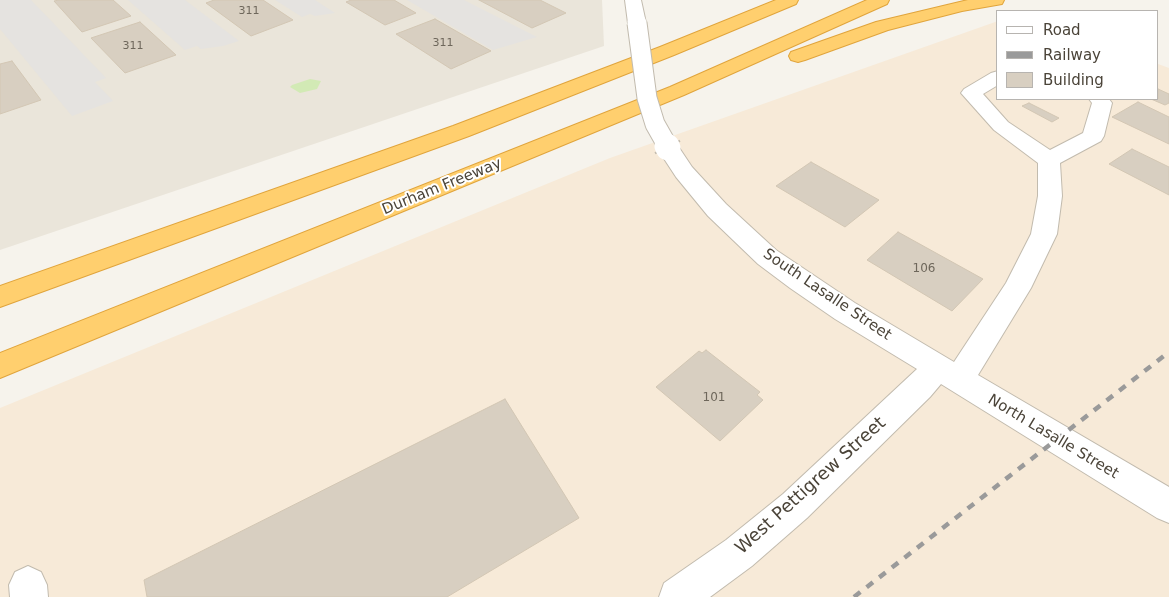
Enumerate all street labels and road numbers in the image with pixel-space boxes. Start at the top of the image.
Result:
street label: Durham Freeway [380,155,504,219]
street label: South Lasalle Street [759,245,895,345]
street label: North Lasalle Street [984,391,1122,483]
street label: West Pettigrew Street [731,413,891,559]

